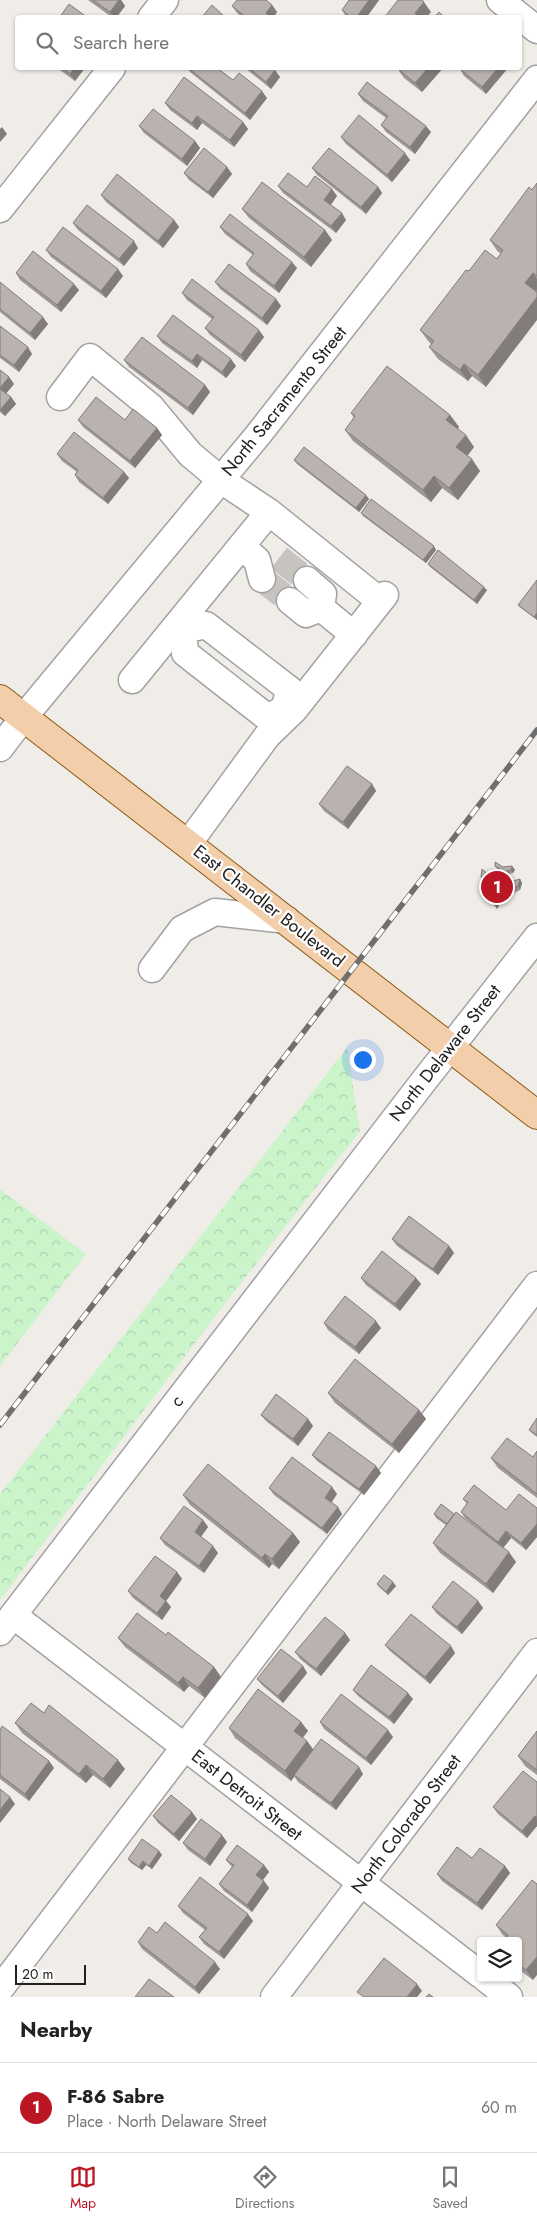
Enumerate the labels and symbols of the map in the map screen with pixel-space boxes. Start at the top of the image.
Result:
street label: North Sacramento Street [215,320,353,482]
street label: East Chandler Boulevard [188,838,350,974]
pin: 1 [481,868,513,906]
street label: North Delaware Street [383,978,507,1127]
your location [350,1047,376,1073]
street label: c [164,1390,190,1412]
street label: East Detroit Street [186,1743,309,1847]
street label: North Colorado Street [345,1748,467,1899]
scale bar [15,1962,86,1985]

